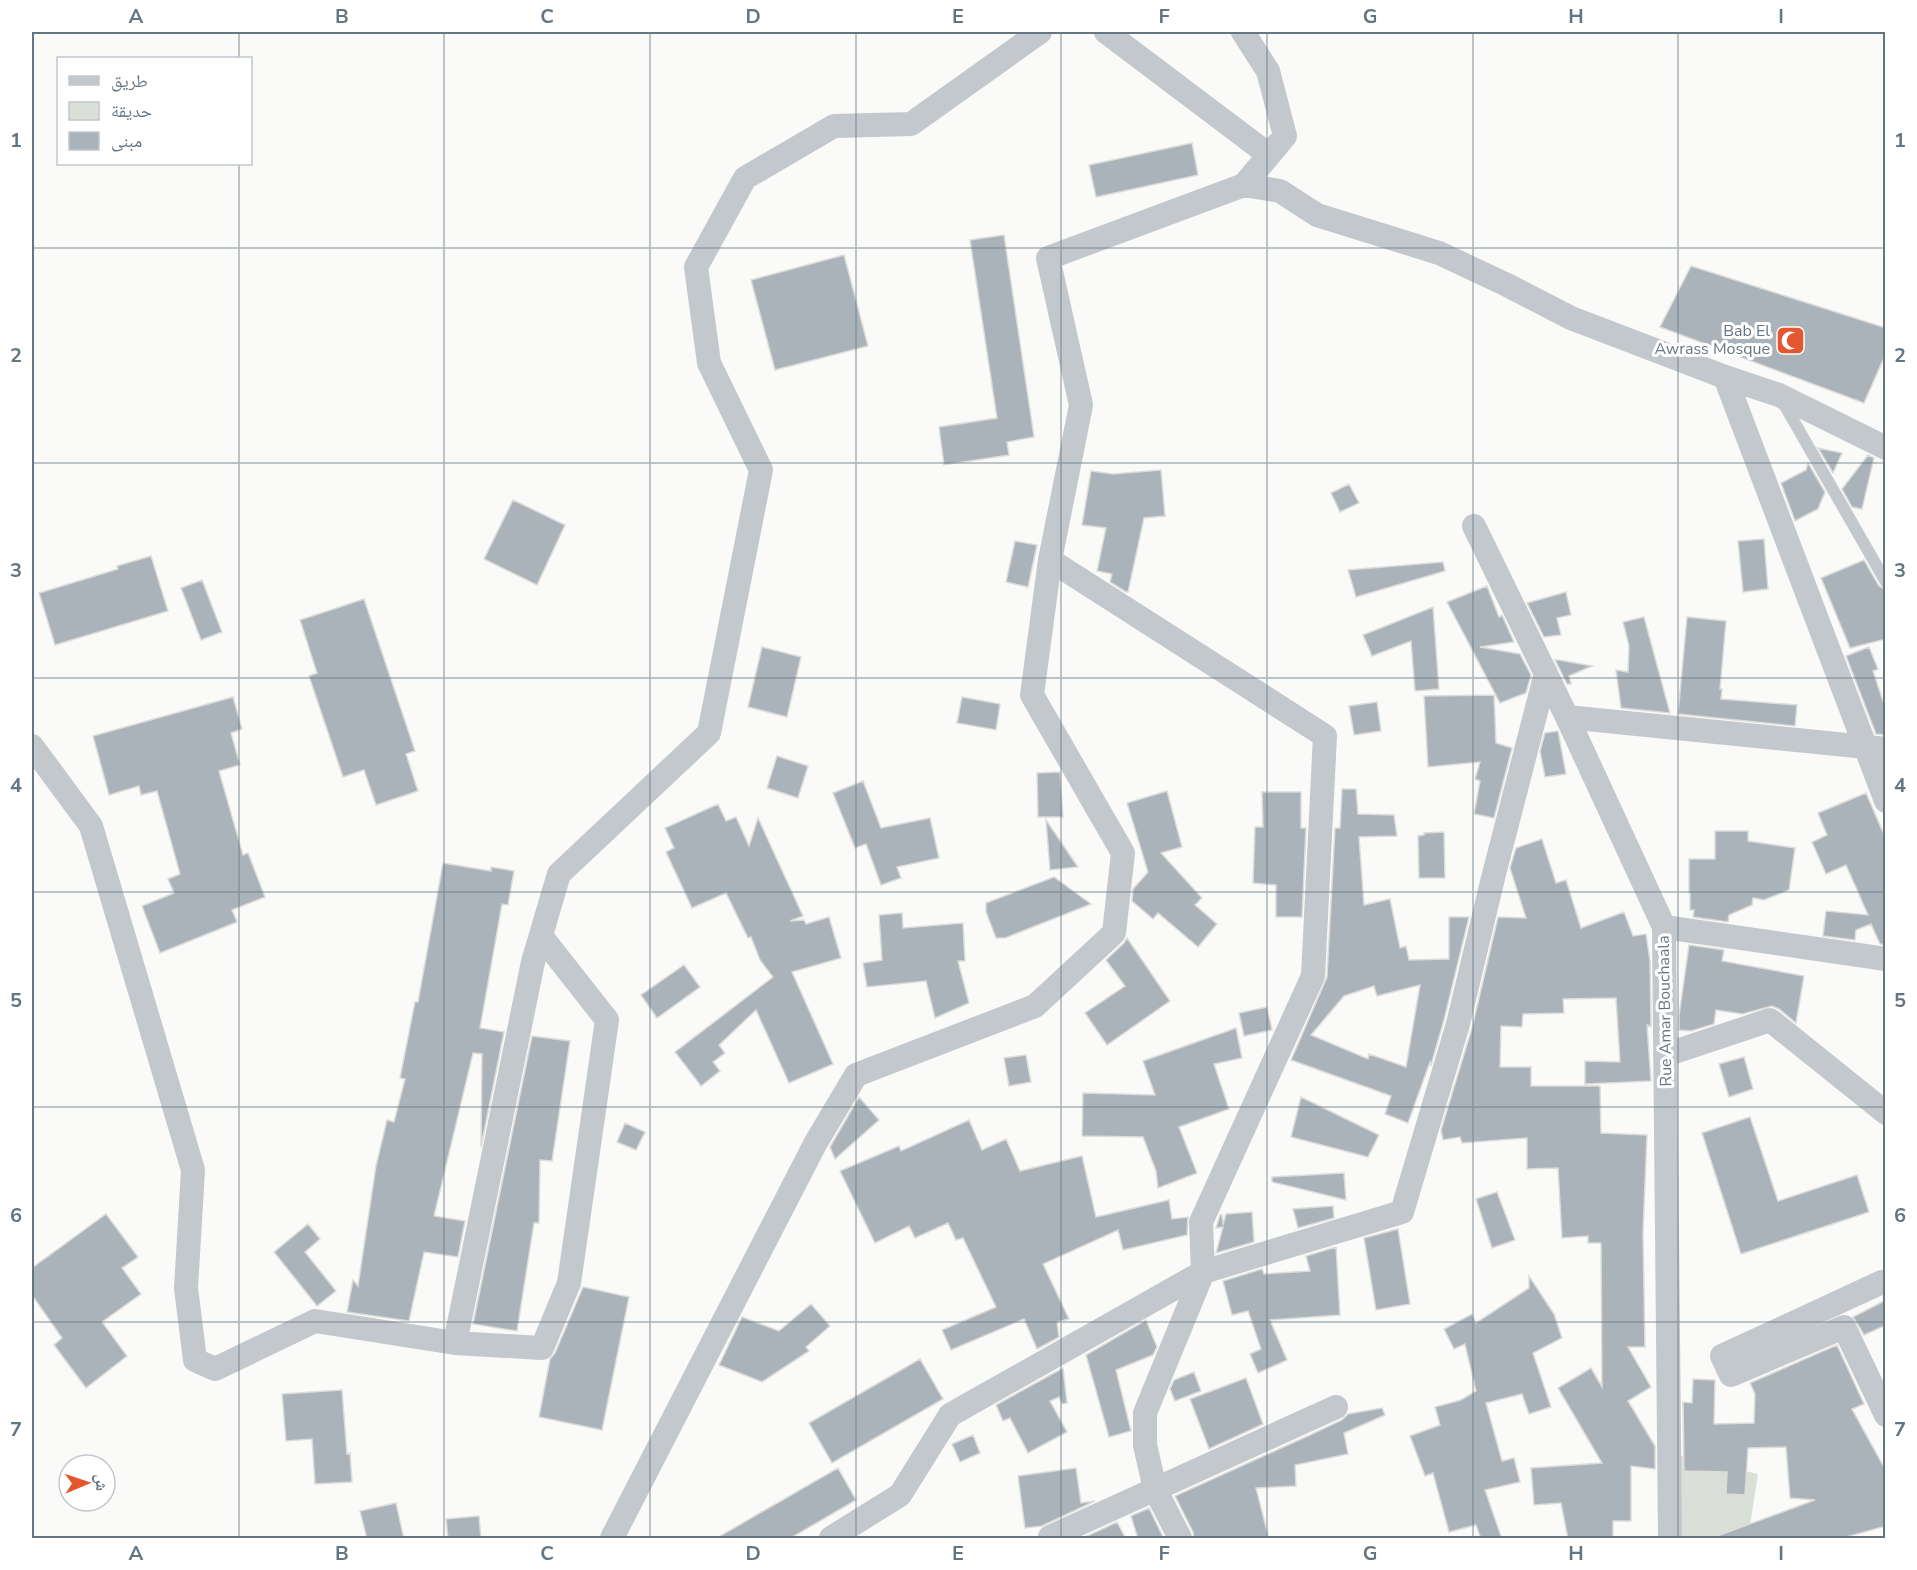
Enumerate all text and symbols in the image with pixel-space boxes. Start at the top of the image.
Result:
text: A [129,3,144,30]
text: B [335,3,349,30]
text: C [540,3,554,30]
text: D [745,3,761,30]
text: E [952,3,964,30]
text: F [1158,3,1170,30]
text: G [1363,3,1377,30]
text: H [1568,3,1584,30]
text: I [1778,3,1784,30]
legend [57,57,252,165]
text: طريق [111,69,148,93]
text: حديقة [111,99,152,123]
text: 1 [10,127,22,154]
text: 1 [1894,127,1906,154]
text: مبنى [111,129,142,153]
place label: Bab El Awrass Mosque [1655,320,1770,360]
mosque icon: Bab El Awrass Mosque [1775,324,1807,356]
text: 2 [10,342,22,369]
text: 2 [1894,342,1906,369]
text: 3 [10,557,22,584]
text: 3 [1894,557,1906,584]
text: 4 [10,772,22,799]
text: 4 [1894,772,1906,799]
street label: Rue Amar Bouchaala [1653,935,1677,1087]
text: 5 [10,987,22,1014]
text: 5 [1894,987,1906,1014]
text: 6 [10,1202,22,1229]
text: 6 [1894,1202,1906,1229]
text: 7 [10,1416,22,1443]
text: 7 [1894,1416,1906,1443]
north arrow [57,1453,117,1513]
text: ش [90,1474,112,1491]
text: A [129,1540,144,1567]
text: B [335,1540,349,1567]
text: C [540,1540,554,1567]
text: D [745,1540,761,1567]
text: E [952,1540,964,1567]
text: F [1158,1540,1170,1567]
text: G [1363,1540,1377,1567]
text: H [1568,1540,1584,1567]
text: I [1778,1540,1784,1567]

